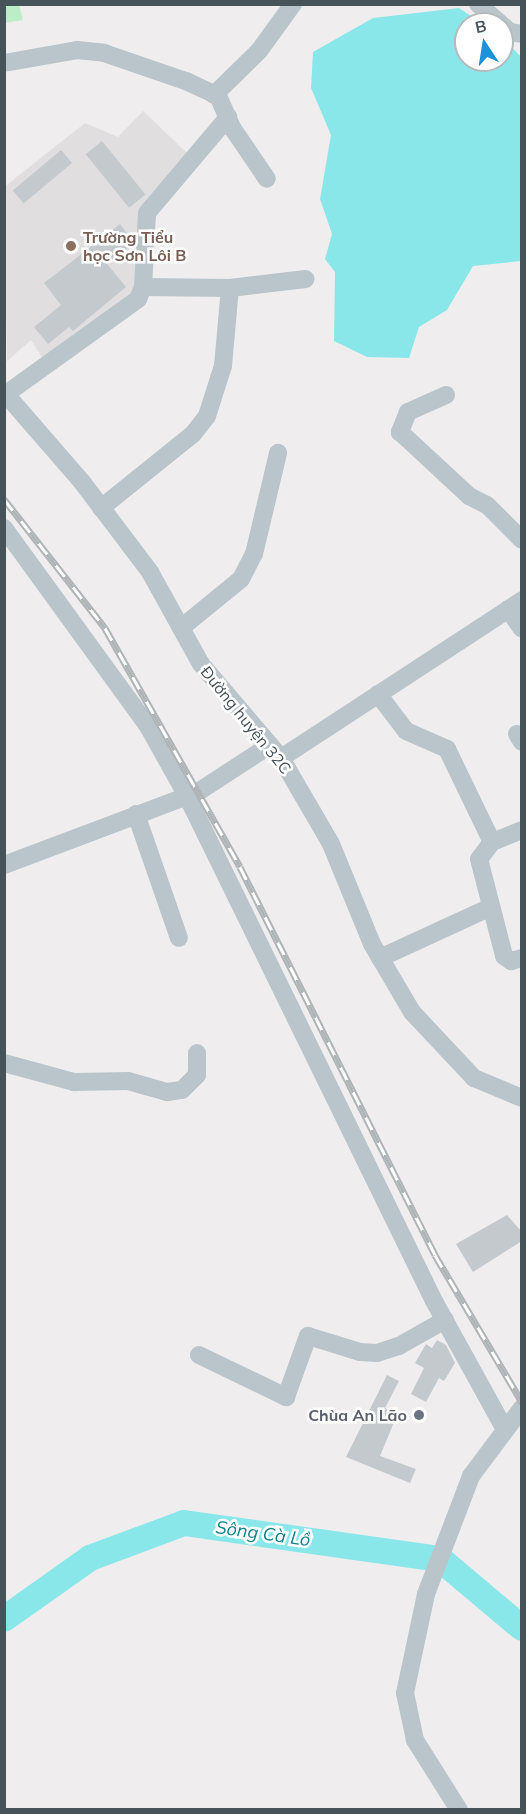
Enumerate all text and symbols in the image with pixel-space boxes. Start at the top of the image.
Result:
north arrow [454,12,514,72]
text: B [473,15,488,37]
place label: Trường Tiểu học Sơn Lôi B [83,227,186,265]
marker: Trường Tiểu học Sơn Lôi B [64,239,78,253]
street label: Đường huyện 32C [197,662,295,778]
place label: Chùa An Lão [308,1405,407,1425]
marker: Chùa An Lão [412,1408,426,1422]
water label: Sông Cà Lồ [214,1517,312,1551]

